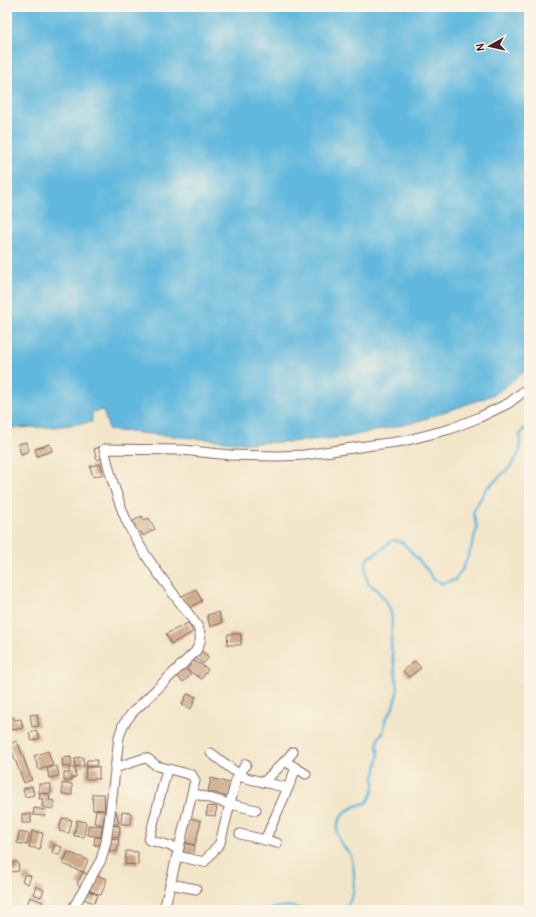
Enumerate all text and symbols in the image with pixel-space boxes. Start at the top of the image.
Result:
north arrow [470,26,510,66]
text: N [474,42,488,52]

